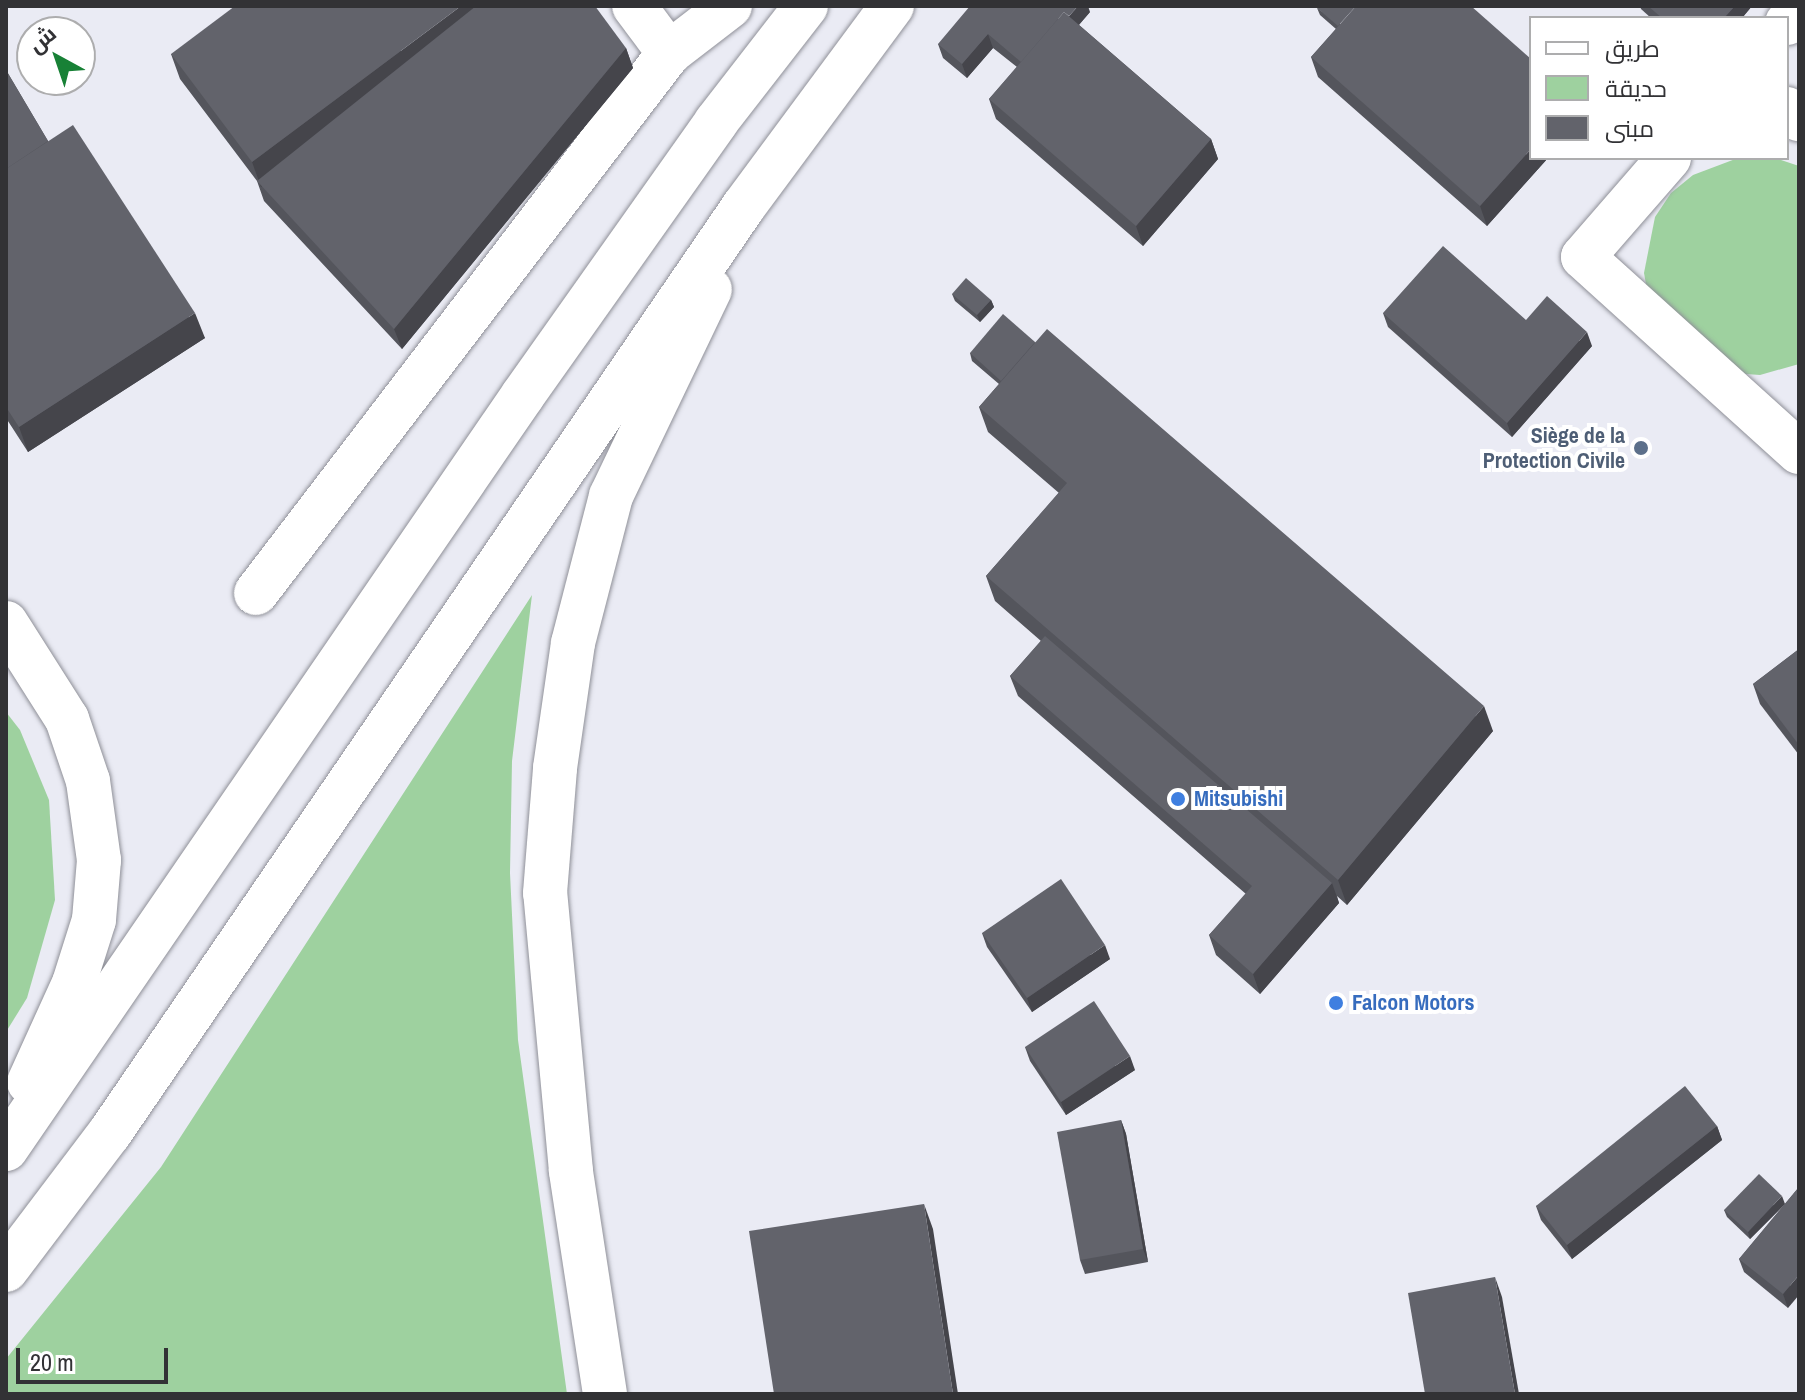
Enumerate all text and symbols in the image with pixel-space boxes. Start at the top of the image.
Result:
north arrow [16,16,96,96]
legend [1529,16,1789,160]
text: ش [21,19,62,60]
text: طريق [1605,32,1660,64]
text: حديقة [1605,72,1667,104]
text: مبنى [1605,112,1654,144]
place label: Siège de la Protection Civile [1483,422,1625,474]
marker: Siège de la Protection Civile [1632,439,1650,457]
place label: Mitsubishi [1194,786,1283,812]
marker: Mitsubishi [1169,790,1187,808]
place label: Falcon Motors [1352,990,1474,1016]
marker: Falcon Motors [1327,994,1345,1012]
scale bar [20,1332,172,1382]
text: 20 m [30,1346,74,1378]

